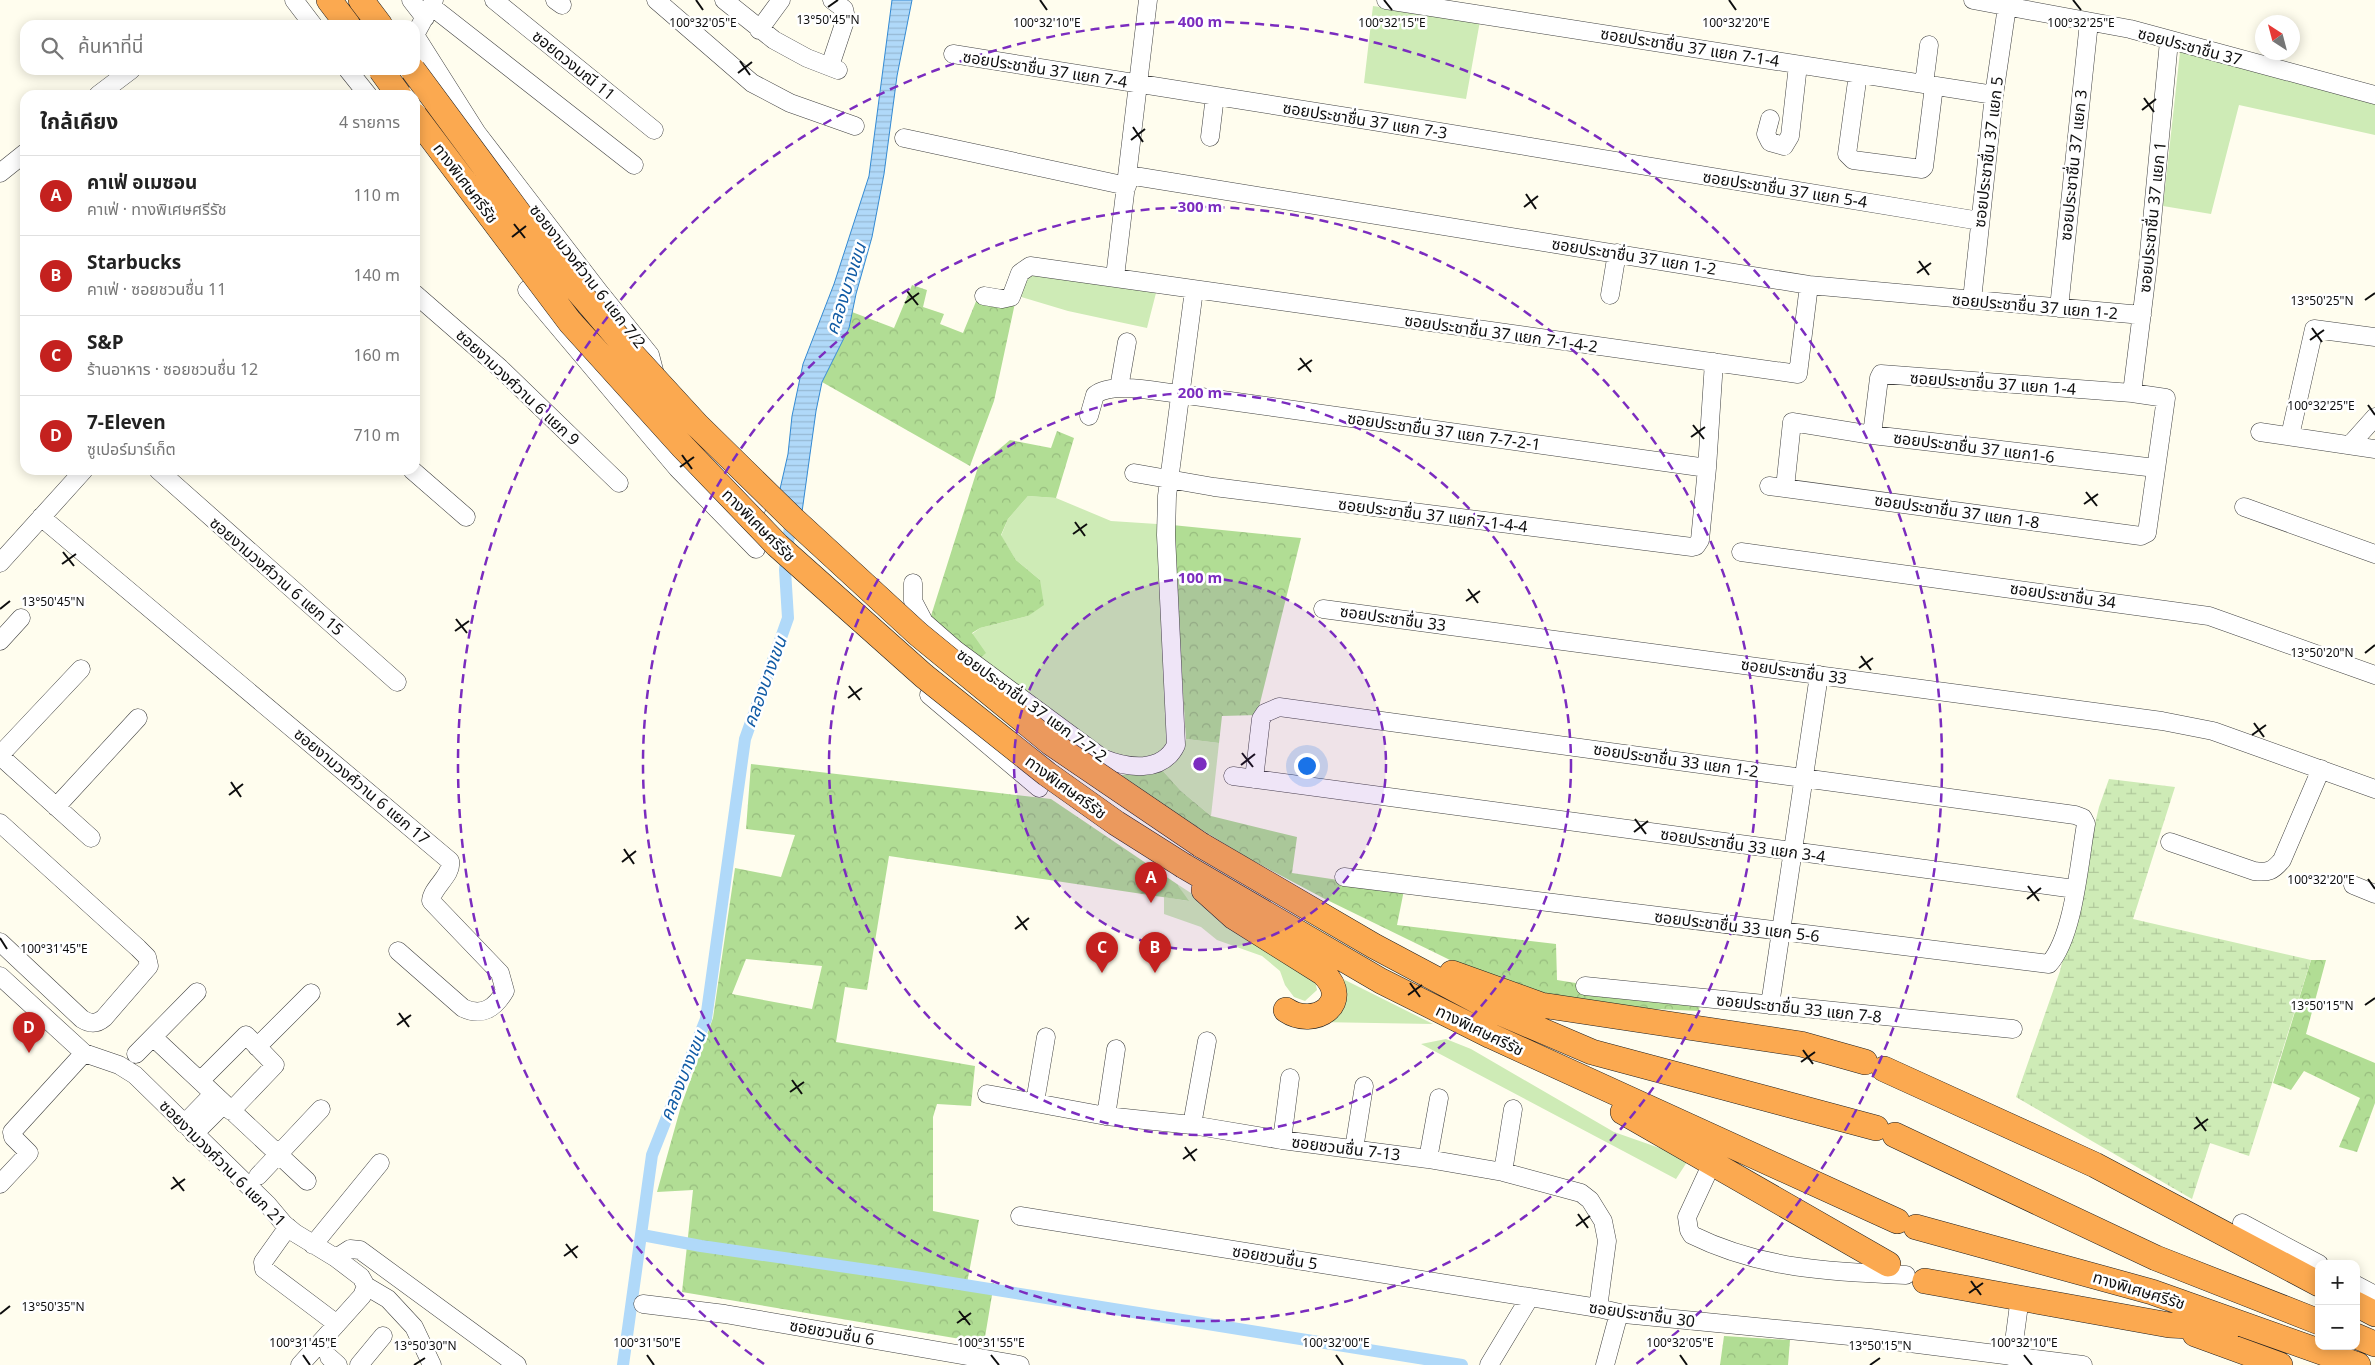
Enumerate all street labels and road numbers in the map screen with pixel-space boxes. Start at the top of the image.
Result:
street label: ซอยประชาชื่น 37 แยก 7-1-4 [1599,22,1781,74]
street label: ซอยประชาชื่น 37 [2135,22,2244,72]
street label: ซอยดวงมณี 11 [527,25,620,107]
street label: ซอยประชาชื่น 37 แยก 7-4 [961,45,1129,95]
street label: ซอยประชาชื่น 37 แยก 5 [1968,75,2010,229]
street label: ซอยประชาชื่น 37 แยก 3 [2054,88,2094,242]
street label: ซอยประชาชื่น 37 แยก 7-3 [1281,96,1449,146]
street label: ทางพิเศษศรีรัช [427,138,503,229]
street label: ซอยประชาชื่น 37 แยก 1 [2133,140,2173,294]
street label: ซอยประชาชื่น 37 แยก 5-4 [1701,165,1869,215]
street label: ซอยงามวงศ์วาน 6 แยก 7/2 [523,200,651,354]
street label: ซอยประชาชื่น 37 แยก 1-2 [1550,232,1718,282]
street label: ซอยประชาชื่น 37 แยก 1-2 [1951,288,2119,326]
street label: ซอยประชาชื่น 37 แยก 7-1-4-2 [1403,309,1599,359]
street label: ซอยงามวงศ์วาน 6 แยก 9 [450,324,585,452]
street label: ซอยประชาชื่น 37 แยก 1-4 [1909,366,2077,402]
street label: ซอยประชาชื่น 37 แยก 7-7-2-1 [1346,407,1542,457]
street label: ซอยประชาชื่น 37 แยก1-6 [1892,426,2056,470]
street label: ทางพิเศษศรีรัช [716,484,800,568]
street label: ซอยประชาชื่น 37 แยก 1-8 [1873,489,2041,535]
street label: ซอยประชาชื่น 37 แยก7-1-4-4 [1337,492,1529,540]
street label: ซอยงามวงศ์วาน 6 แยก 15 [204,512,349,642]
street label: ซอยประชาชื่น 34 [2008,577,2117,615]
street label: ซอยประชาชื่น 33 [1338,600,1447,638]
street label: ซอยประชาชื่น 37 แยก 7-7-2 [951,643,1112,769]
street label: ซอยประชาชื่น 33 [1739,653,1848,691]
street label: ซอยงามวงศ์วาน 6 แยก 17 [288,723,435,851]
street label: ซอยประชาชื่น 33 แยก 1-2 [1592,738,1760,784]
street label: ทางพิเศษศรีรัช [1020,750,1111,826]
street label: ซอยประชาชื่น 33 แยก 3-4 [1659,823,1827,869]
street label: ซอยประชาชื่น 33 แยก 5-6 [1653,905,1821,949]
street label: ซอยประชาชื่น 33 แยก 7-8 [1715,988,1883,1030]
street label: ทางพิเศษศรีรัช [1431,999,1528,1063]
street label: ซอยงามวงศ์วาน 6 แยก 21 [153,1095,291,1233]
street label: ซอยชวนชื่น 7-13 [1290,1130,1402,1168]
street label: ซอยชวนชื่น 5 [1231,1239,1319,1277]
street label: ทางพิเศษศรีรัช [2090,1266,2188,1316]
street label: ซอยประชาชื่น 30 [1587,1296,1696,1334]
street label: ซอยชวนชื่น 6 [787,1314,876,1352]

